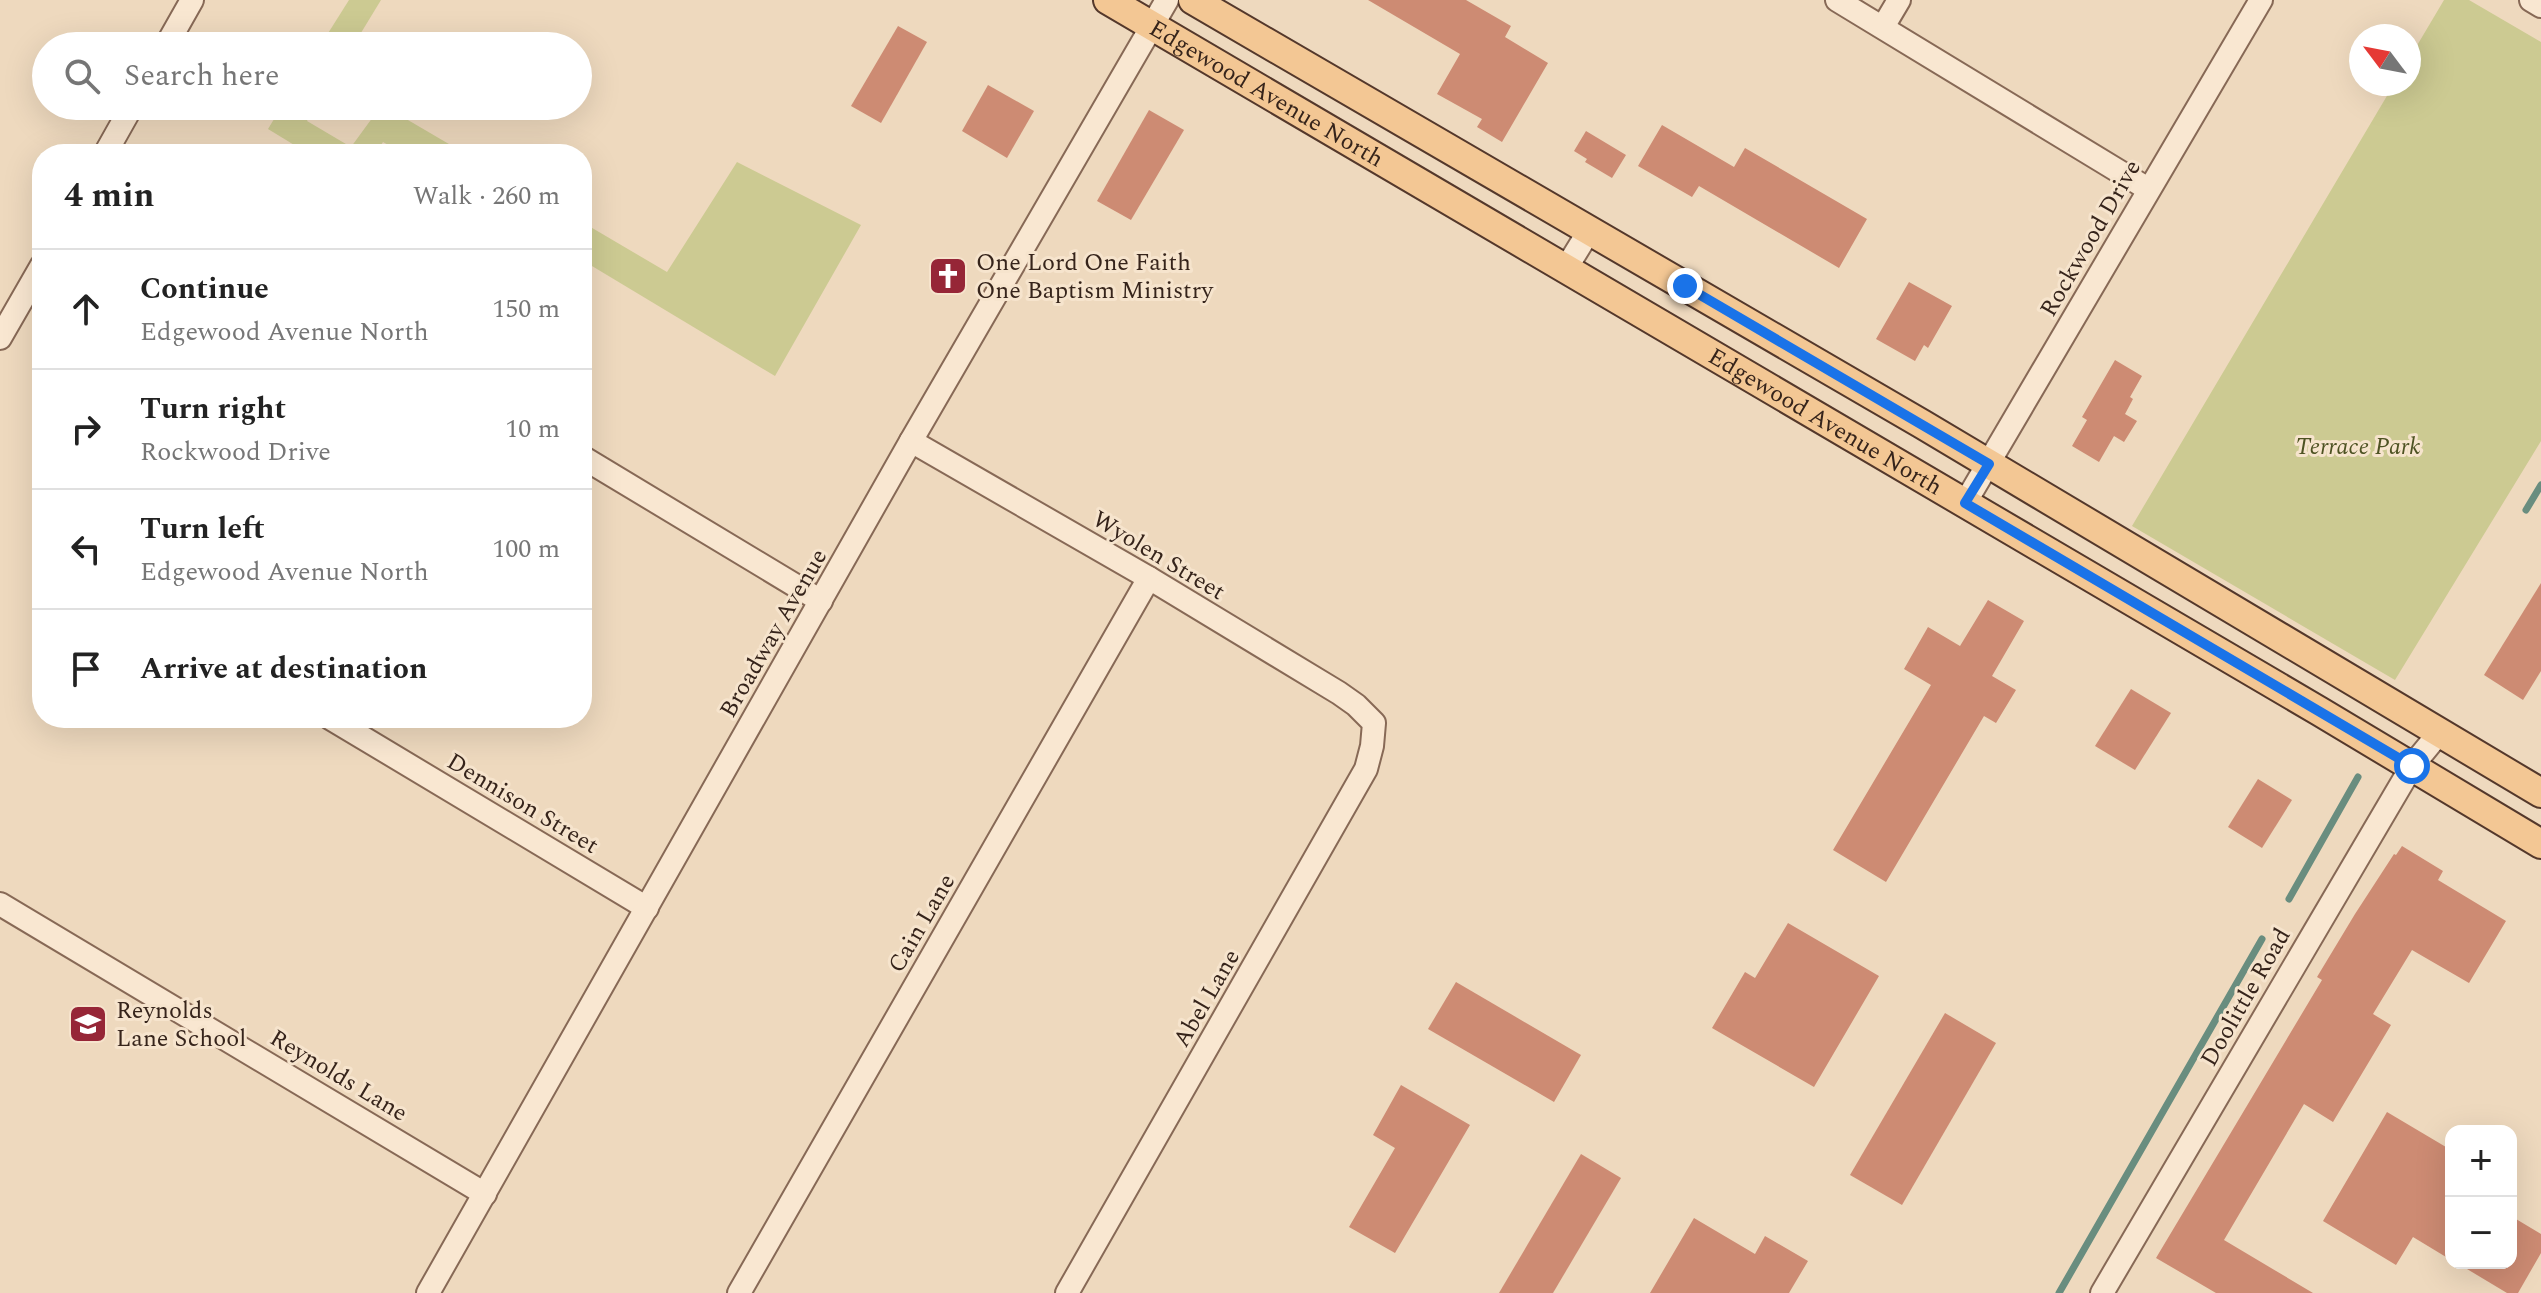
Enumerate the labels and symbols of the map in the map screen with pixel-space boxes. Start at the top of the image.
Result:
street label: Edgewood Avenue North [1142,11,1390,177]
north arrow [2349,24,2421,96]
street label: Rockwood Drive [2031,153,2151,324]
place label: One Lord One Faith One Baptism Ministry [976,245,1214,309]
church icon: One Lord One Faith One Baptism Ministry [927,255,969,297]
route end [1667,268,1703,304]
street label: Edgewood Avenue North [1701,339,1949,505]
park label: Terrace Park [2296,429,2420,465]
street label: Wyolen Street [1085,502,1232,610]
street label: Broadway Avenue [711,542,837,725]
street label: Dennison Street [440,744,605,864]
route start [2394,748,2430,784]
street label: Cain Lane [879,867,965,980]
street label: Doolittle Road [2192,921,2300,1074]
street label: Abel Lane [1164,943,1250,1054]
place label: Reynolds Lane School [116,993,246,1057]
school or university icon: Reynolds Lane School [67,1003,109,1045]
street label: Reynolds Lane [263,1020,414,1131]

